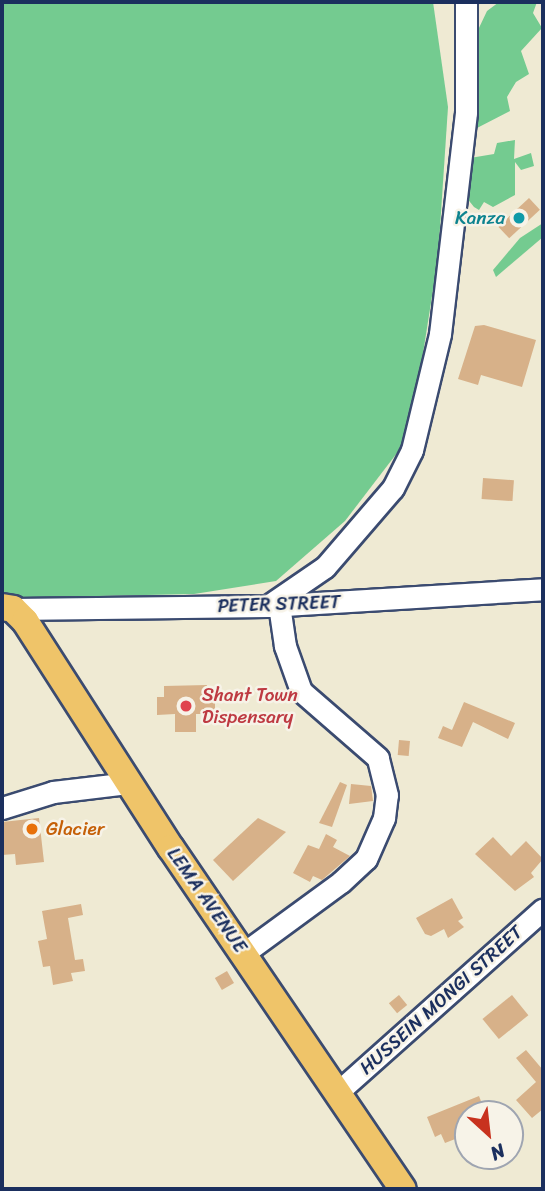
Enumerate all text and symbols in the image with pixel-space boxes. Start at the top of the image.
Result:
place label: Kanza [455,207,505,229]
marker: Kanza [511,210,527,226]
street label: PETER STREET [217,590,341,618]
place label: Shant Town Dispensary [202,684,298,728]
marker: Shant Town Dispensary [176,696,196,716]
place label: Glacier [46,818,104,840]
marker: Glacier [24,821,40,837]
street label: LEMA AVENUE [162,843,252,957]
street label: HUSSEIN MONGI STREET [355,921,527,1079]
north arrow [454,1100,524,1170]
text: N [485,1135,511,1170]

